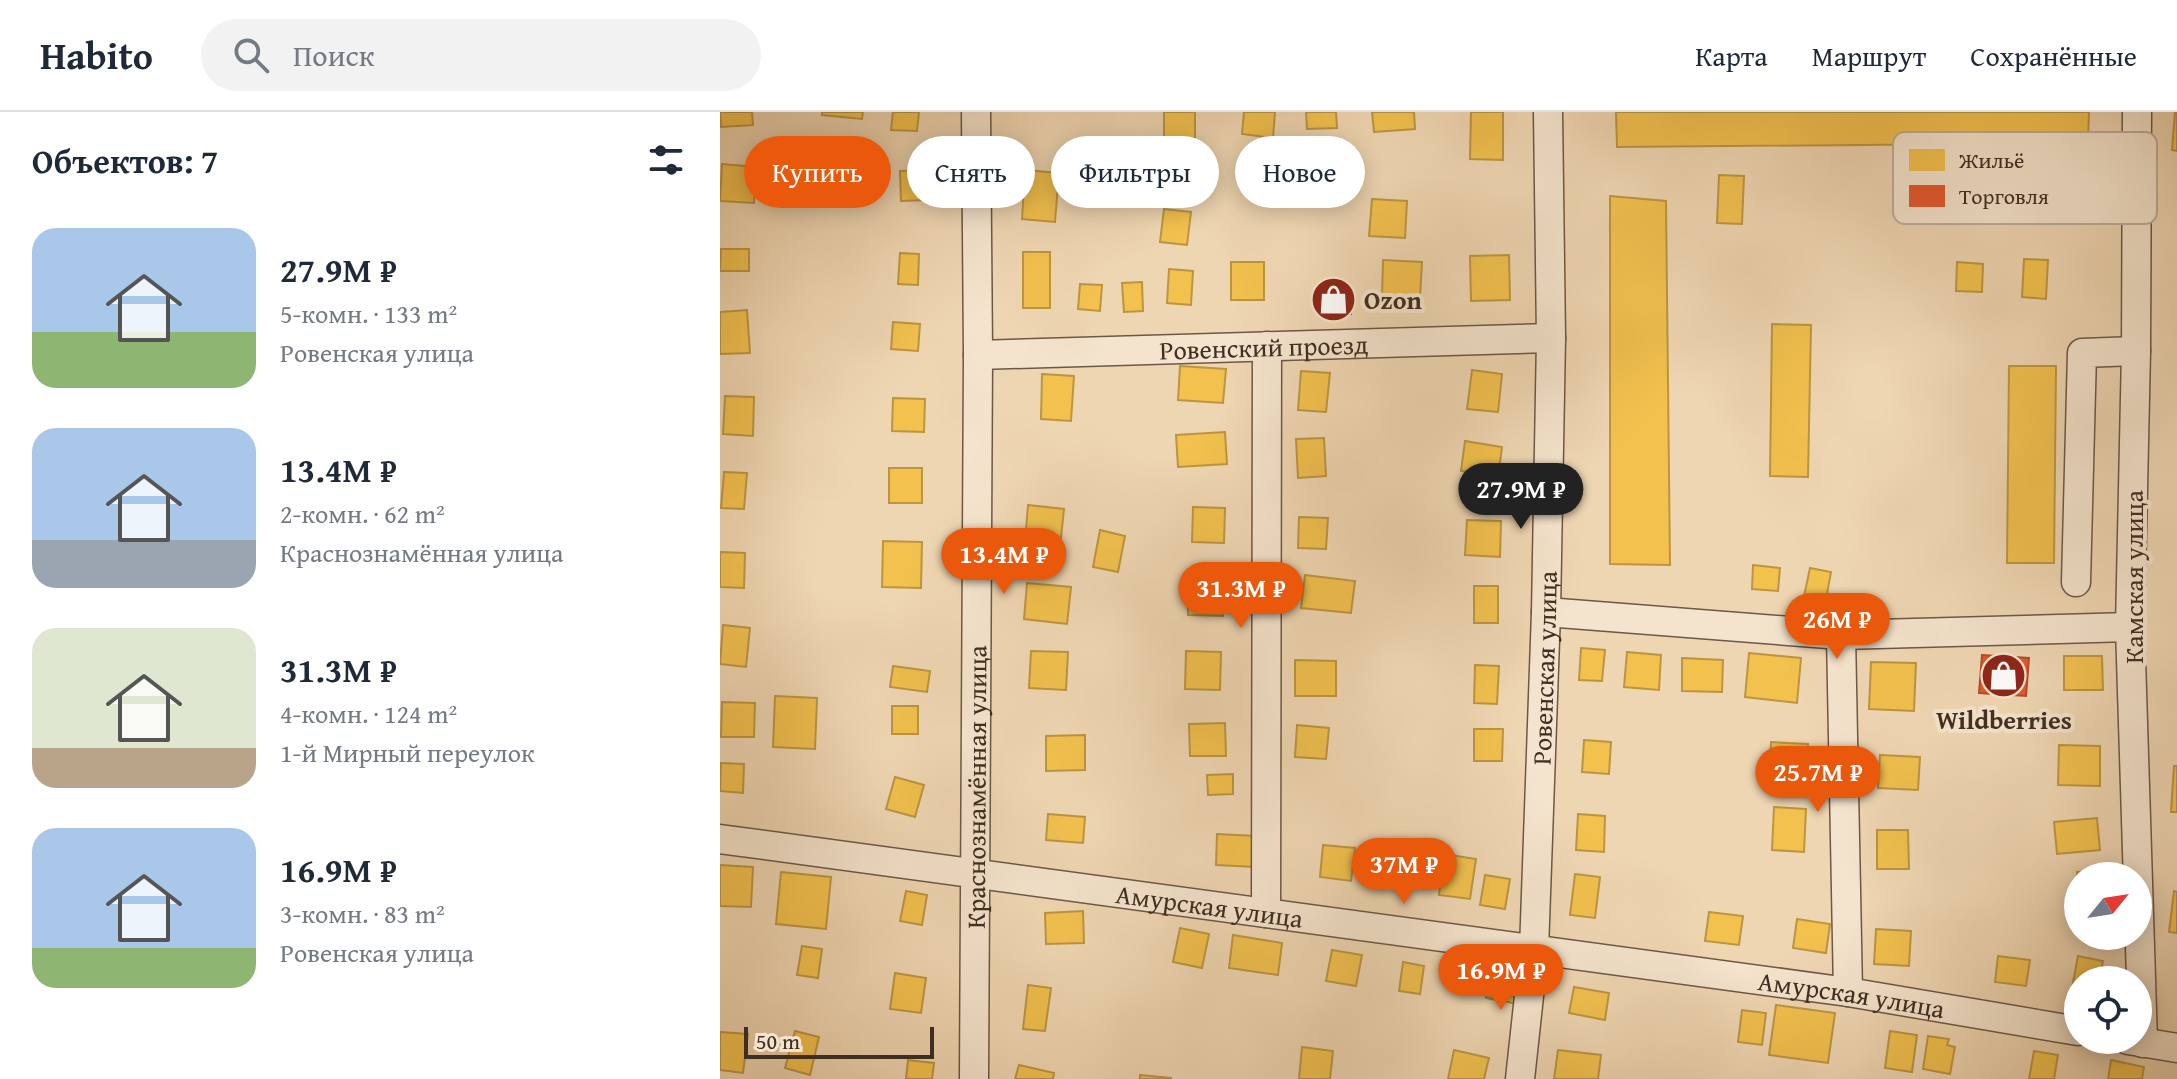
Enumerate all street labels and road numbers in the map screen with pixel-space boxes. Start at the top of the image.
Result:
street label: Ровенский проезд [1159,324,1369,369]
street label: Камская улица [2114,490,2153,664]
street label: Ровенская улица [1521,570,1566,766]
street label: Краснознамённая улица [955,645,996,929]
street label: Амурская улица [1114,873,1306,937]
street label: Амурская улица [1756,961,1948,1028]

